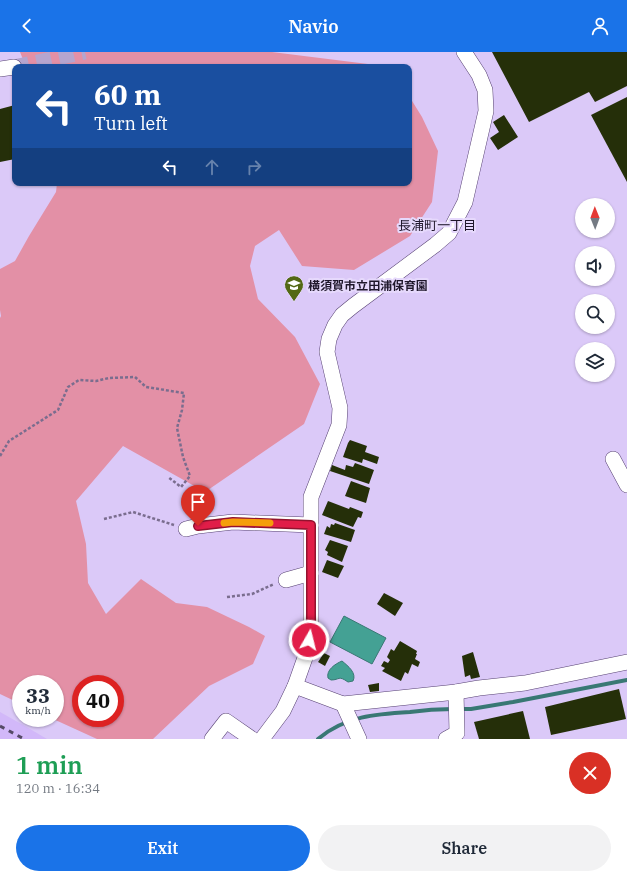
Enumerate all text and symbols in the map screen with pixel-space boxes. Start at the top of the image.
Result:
icon: back [16,15,38,37]
text: Navio [288,15,339,38]
icon: person [589,15,611,37]
text: 60 m [94,76,161,113]
icon: left [28,80,80,132]
text: Turn left [94,112,168,135]
icon: left [159,156,181,178]
icon: ahead [201,156,223,178]
icon: right [243,156,265,178]
north arrow [575,198,615,238]
map controls [575,198,615,382]
district label: 長浦町一丁目 [398,217,476,234]
button: sound [575,246,615,286]
school or university icon: 横須賀市立田浦保育園 [283,274,305,302]
place label: 横須賀市立田浦保育園 [308,278,428,293]
button: search [575,294,615,334]
button: layers [575,342,615,382]
pin [181,485,215,526]
icon: arrive [187,491,209,513]
position arrow [288,619,330,661]
speed limit sign: 40 [72,675,124,727]
text: 33 [26,682,50,709]
text: km/h [25,704,51,717]
text: 1 min [16,749,83,781]
button: close [569,752,611,794]
text: 120 m · 16:34 [16,780,100,797]
button: Exit [16,825,310,871]
button: Share [318,825,611,871]

